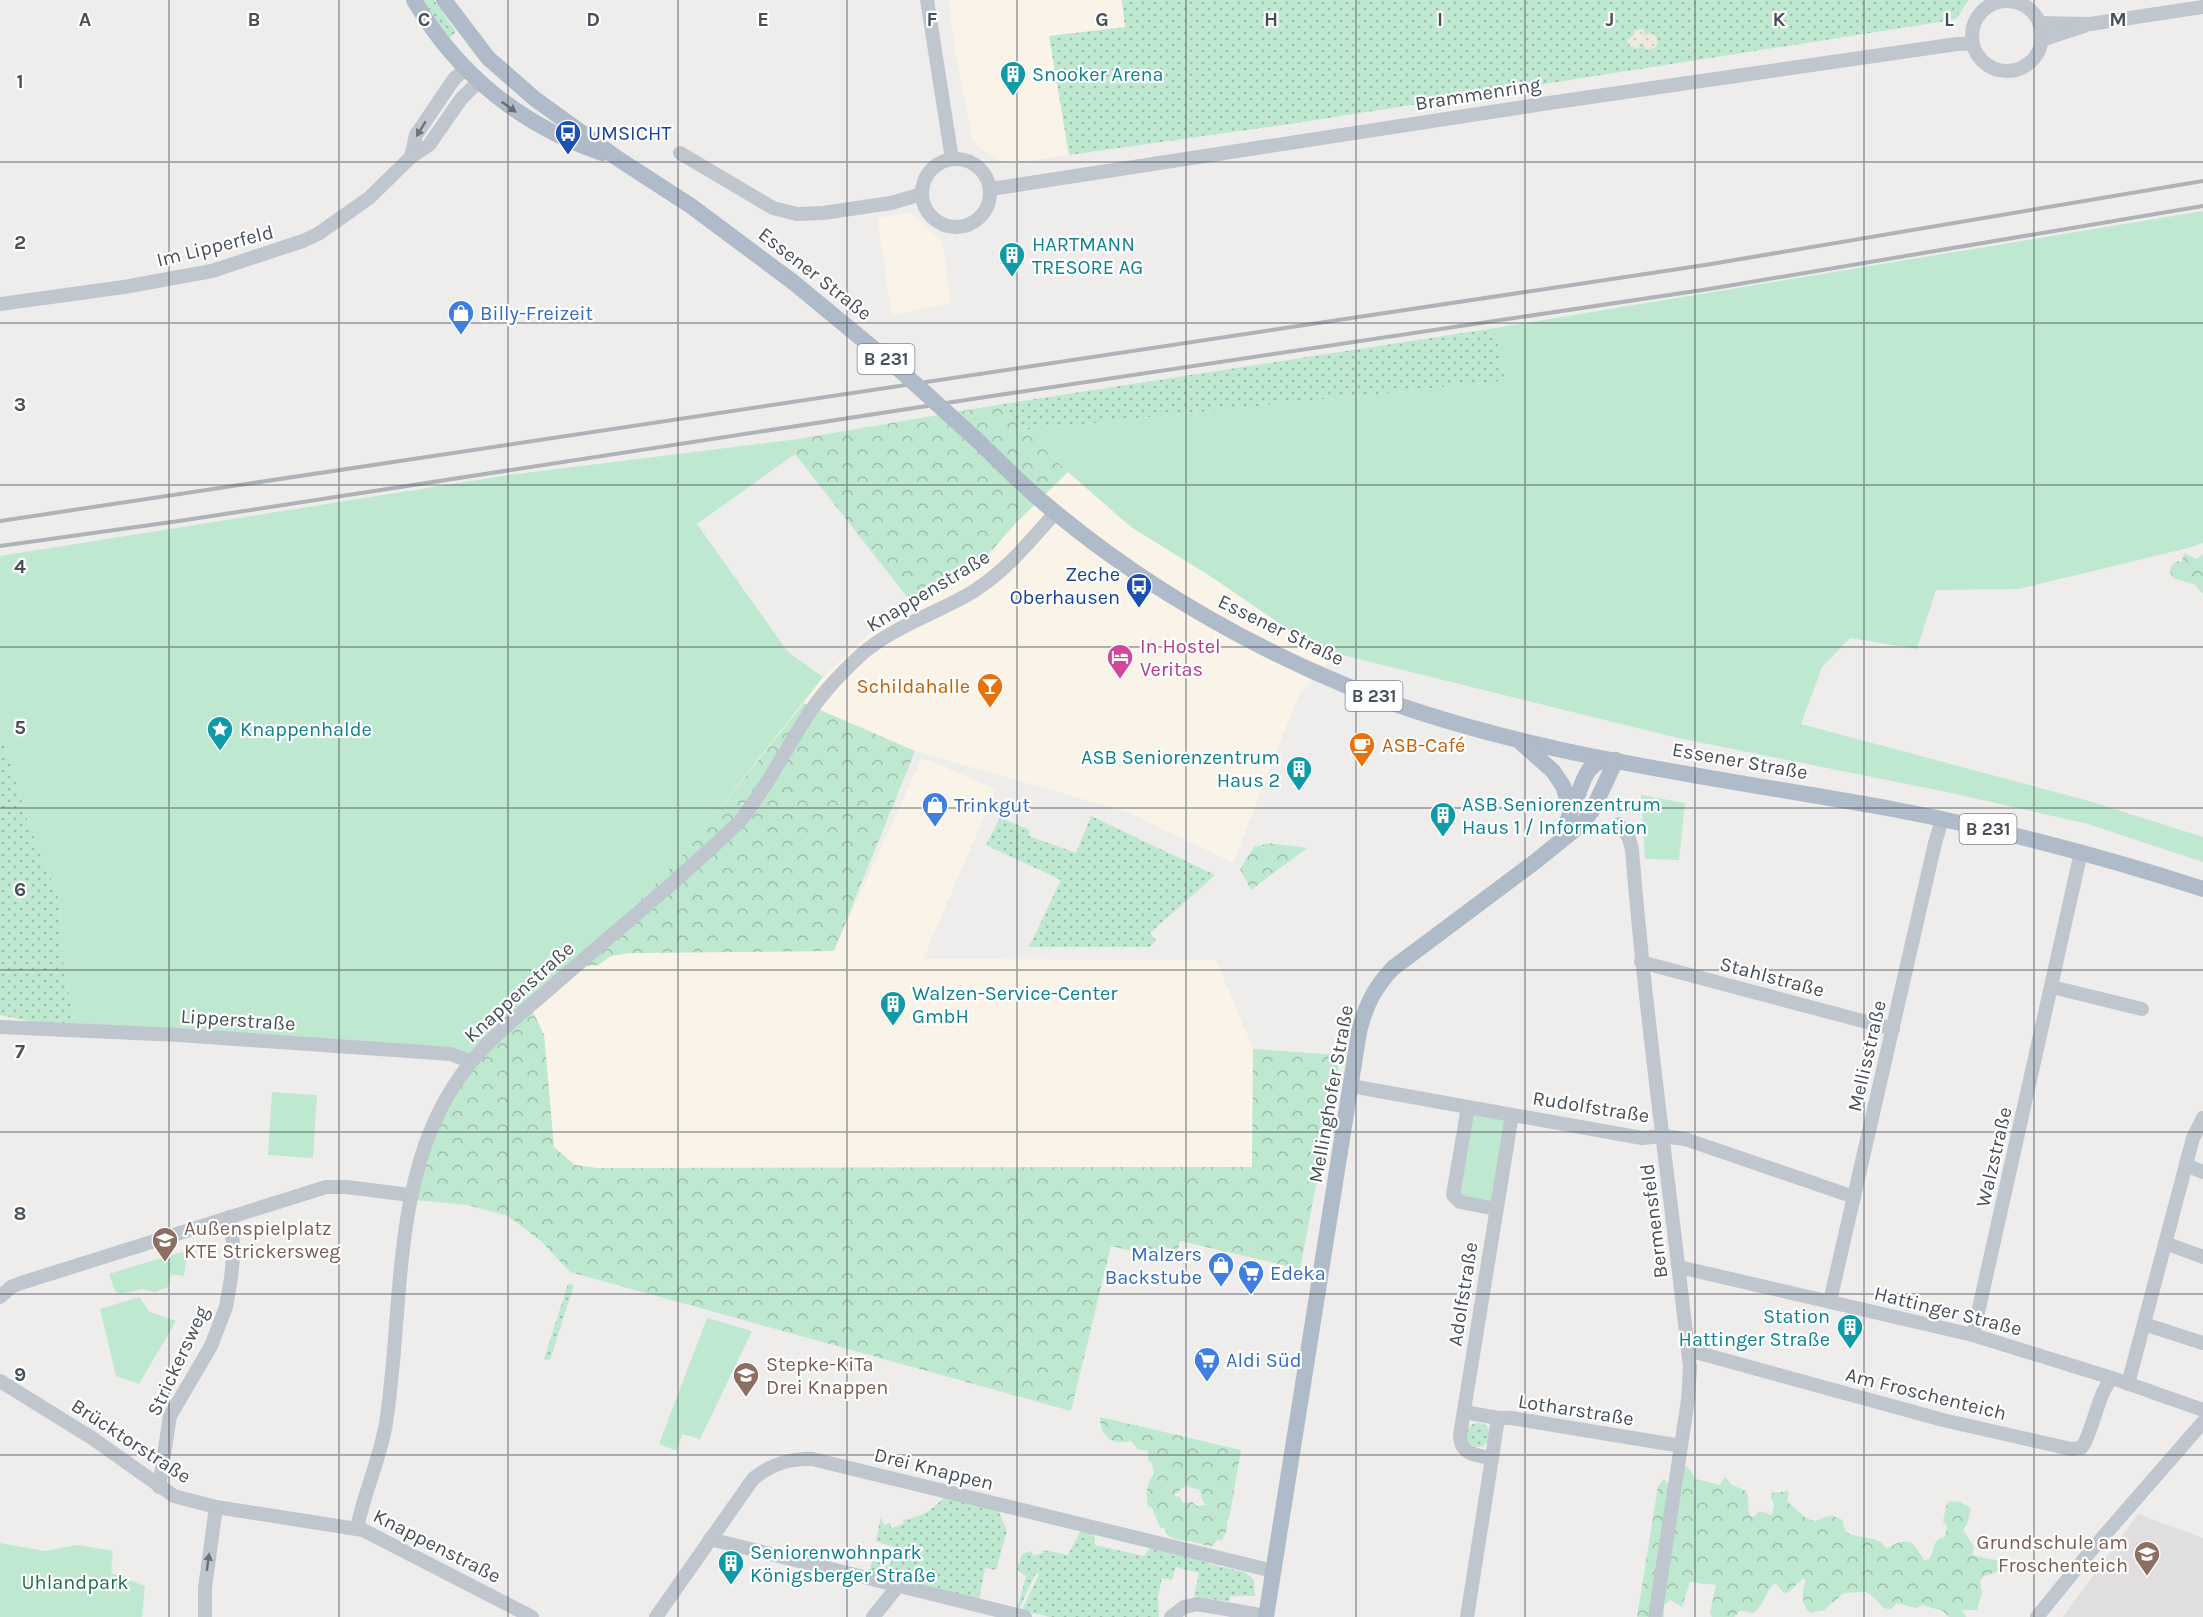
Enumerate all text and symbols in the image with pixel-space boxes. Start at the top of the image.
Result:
text: A [79,8,92,31]
text: B [248,8,260,31]
text: C [418,8,430,31]
text: D [586,8,600,31]
text: E [757,8,769,31]
text: F [927,8,938,31]
text: G [1095,8,1109,31]
text: H [1264,8,1278,31]
text: I [1437,8,1443,31]
text: J [1606,8,1614,31]
text: K [1772,8,1786,31]
text: L [1944,8,1954,31]
text: M [2109,8,2127,31]
building icon: Snooker Arena [998,59,1028,97]
place label: Snooker Arena [1032,63,1164,86]
text: 1 [16,70,24,93]
street label: Brammenring [1413,73,1543,115]
one-way arrow [501,101,517,113]
bus stop icon: UMSICHT [553,118,583,156]
one-way arrow [416,121,426,138]
place label: UMSICHT [588,122,671,145]
street label: Im Lipperfeld [154,220,276,272]
street label: Essener Straße [754,223,876,325]
text: 2 [14,231,26,254]
place label: HARTMANN TRESORE AG [1032,233,1143,279]
building icon: HARTMANN TRESORE AG [997,240,1027,278]
shop icon: Billy-Freizeit [446,298,476,336]
place label: Billy-Freizeit [480,302,594,325]
road number: B 231 [858,344,914,374]
text: 3 [14,393,26,416]
street label: Knappenstraße [862,545,994,637]
text: 4 [14,555,26,578]
place label: Zeche Oberhausen [1010,563,1120,609]
bus stop icon: Zeche Oberhausen [1124,571,1154,609]
street label: Essener Straße [1214,590,1348,670]
place label: In Hostel Veritas [1140,635,1221,681]
hotel icon: In Hostel Veritas [1105,642,1135,680]
bar icon: Schildahalle [975,671,1005,709]
place label: Schildahalle [857,675,970,698]
road number: B 231 [1346,681,1402,711]
place icon: Knappenhalde [205,714,235,752]
text: 5 [14,716,26,739]
place label: Knappenhalde [240,718,372,741]
cafe icon: ASB-Café [1347,730,1377,768]
place label: ASB-Café [1382,734,1465,757]
street label: Essener Straße [1670,738,1810,784]
place label: ASB Seniorenzentrum Haus 2 [1081,746,1280,792]
building icon: ASB Seniorenzentrum Haus 2 [1284,754,1314,792]
shop icon: Trinkgut [920,790,950,828]
place label: ASB Seniorenzentrum Haus 1 / Information [1462,793,1661,839]
place label: Trinkgut [954,794,1030,817]
building icon: ASB Seniorenzentrum Haus 1 / Information [1428,800,1458,838]
road number: B 231 [1960,814,2016,844]
text: 6 [14,878,26,901]
street label: Knappenstraße [459,937,579,1047]
street label: Stahlstraße [1717,952,1827,1002]
place label: Walzen-Service-Center GmbH [912,982,1118,1028]
building icon: Walzen-Service-Center GmbH [878,989,908,1027]
street label: Mellisstraße [1843,998,1891,1114]
street label: Mellinghofer Straße [1304,1003,1358,1185]
street label: Lipperstraße [180,1005,296,1035]
text: 7 [15,1040,25,1063]
street label: Rudolfstraße [1531,1086,1651,1128]
street label: Walzstraße [1971,1105,2017,1209]
street label: Bermensfeld [1636,1162,1672,1280]
text: 8 [14,1202,26,1225]
place label: Außenspielplatz KTE Strickersweg [184,1217,341,1263]
school or university icon: Außenspielplatz KTE Strickersweg [150,1225,180,1263]
street label: Adolfstraße [1443,1240,1483,1348]
place label: Malzers Backstube [1105,1243,1202,1289]
shop icon: Malzers Backstube [1206,1250,1236,1288]
supermarket icon: Edeka [1236,1258,1266,1296]
place label: Edeka [1270,1262,1326,1285]
street label: Hattinger Straße [1872,1282,2024,1340]
street label: Strickersweg [143,1302,213,1420]
place label: Station Hattinger Straße [1679,1305,1830,1351]
building icon: Station Hattinger Straße [1835,1312,1865,1350]
supermarket icon: Aldi Süd [1192,1345,1222,1383]
place label: Aldi Süd [1226,1349,1302,1372]
place label: Stepke-KiTa Drei Knappen [766,1353,888,1399]
school or university icon: Stepke-KiTa Drei Knappen [731,1360,761,1398]
text: 9 [14,1363,26,1386]
street label: Am Froschenteich [1843,1363,2009,1425]
street label: Lotharstraße [1516,1389,1636,1431]
street label: Brücktorstraße [67,1394,195,1488]
street label: Drei Knappen [872,1443,996,1495]
street label: Knappenstraße [370,1504,504,1588]
place label: Grundschule am Froschenteich [1977,1531,2128,1577]
school or university icon: Grundschule am Froschenteich [2132,1539,2162,1577]
place label: Seniorenwohnpark Königsberger Straße [750,1541,936,1587]
building icon: Seniorenwohnpark Königsberger Straße [716,1548,746,1586]
one-way arrow [204,1552,213,1571]
park label: Uhlandpark [22,1571,128,1594]

